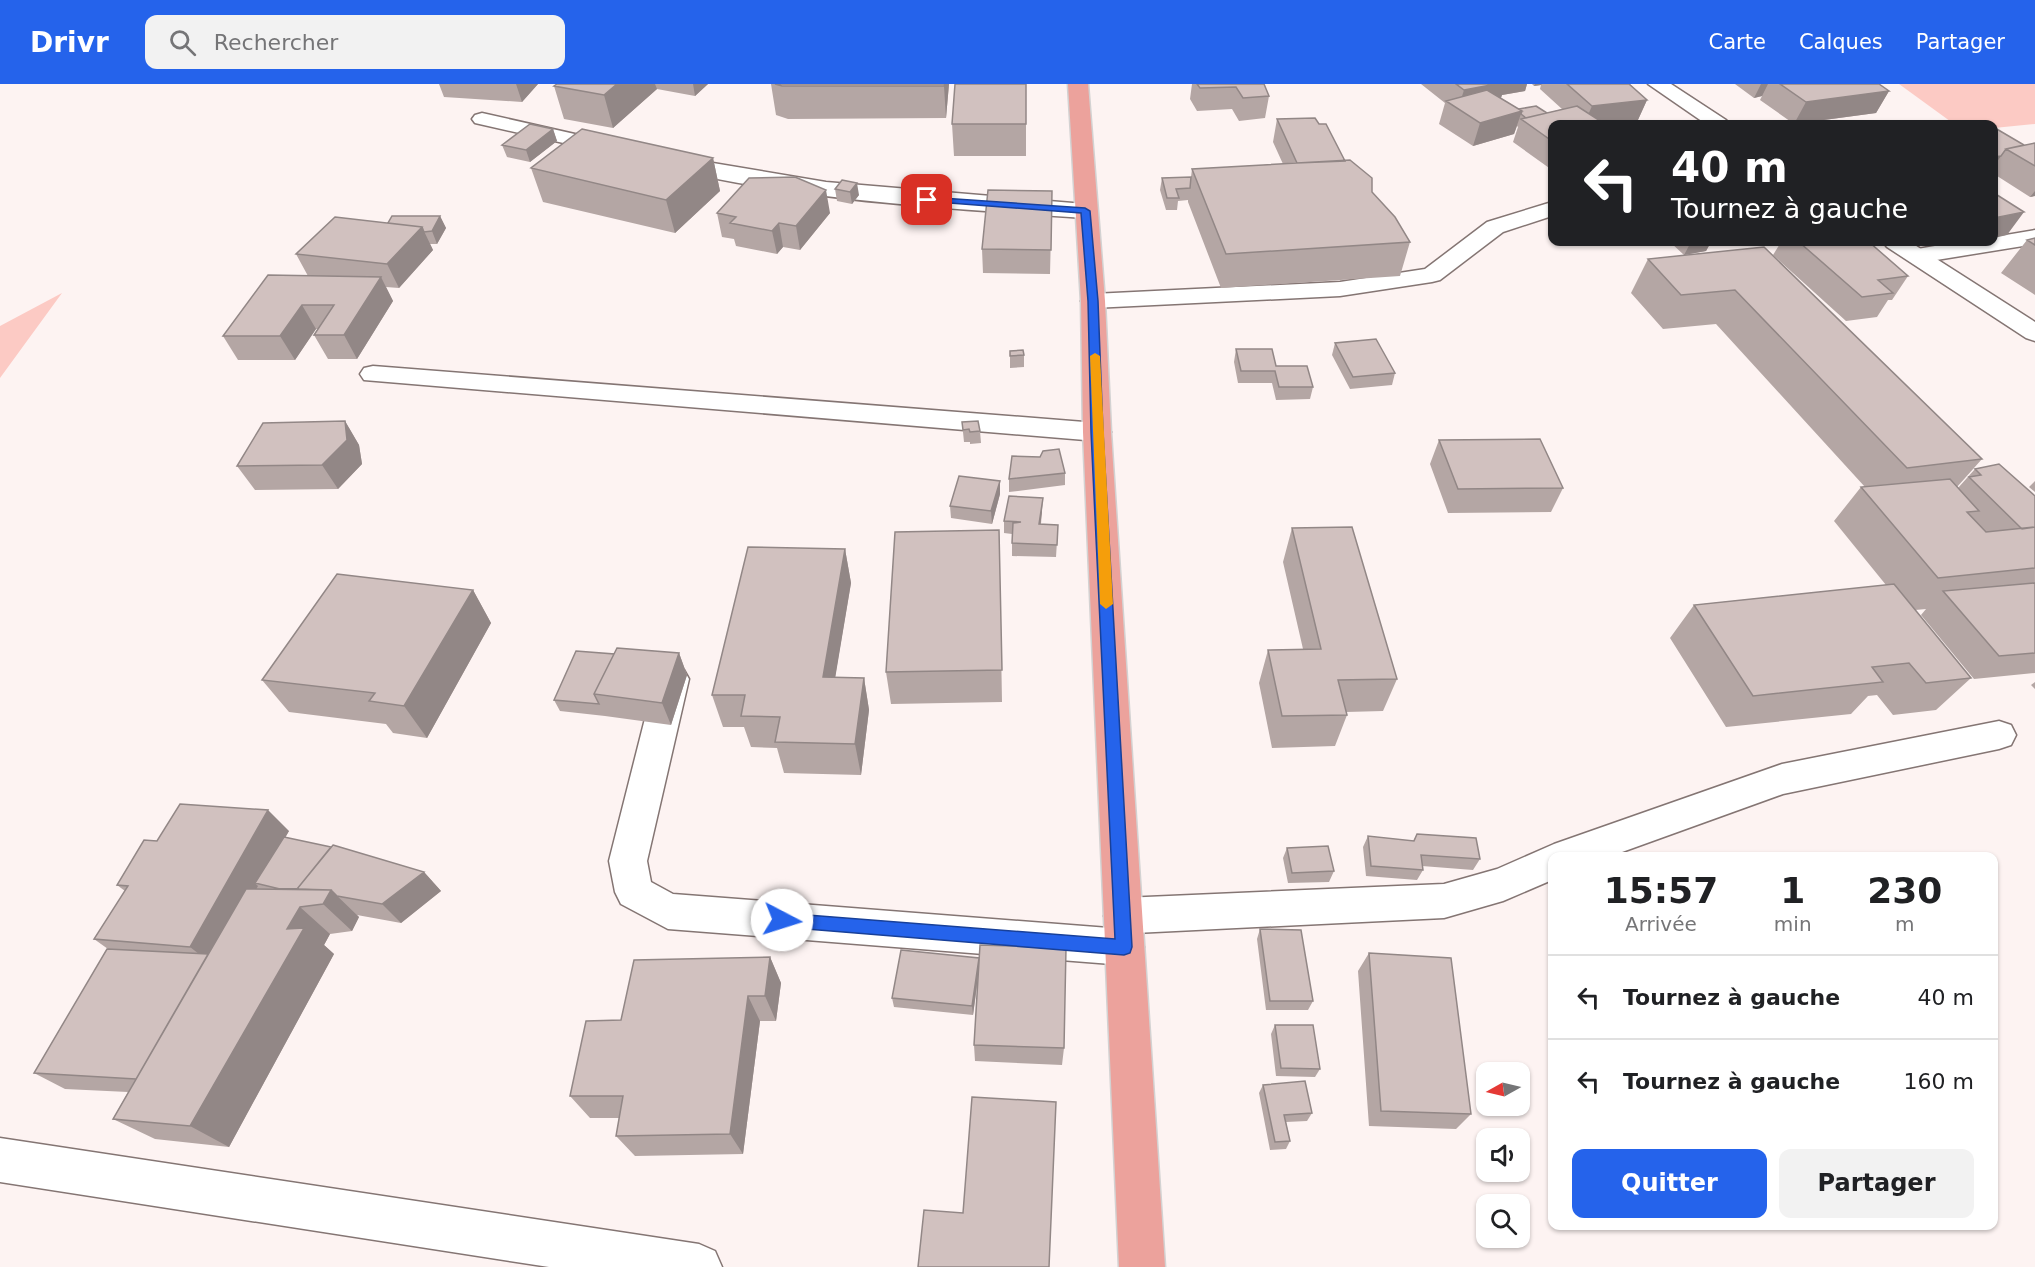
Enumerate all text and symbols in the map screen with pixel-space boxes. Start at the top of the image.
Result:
search box [145,15,565,69]
text: Drivr [30,26,109,59]
icon: search [166,26,199,59]
text: Rechercher [214,30,338,55]
text: Carte [1709,30,1766,54]
text: Calques [1799,30,1883,54]
text: Partager [1916,30,2005,54]
text: 40 m [1671,143,1788,192]
icon: left [1572,144,1650,222]
pin [901,174,952,225]
icon: arrive [910,183,943,216]
text: Tournez à gauche [1671,193,1908,224]
text: 15:57 [1604,870,1718,911]
text: 1 [1780,870,1805,911]
text: 230 [1867,870,1942,911]
position arrow [750,888,814,952]
text: Arrivée [1625,912,1697,936]
text: min [1774,912,1812,936]
text: m [1895,912,1915,936]
icon: left [1572,981,1605,1014]
text: Tournez à gauche [1623,985,1840,1010]
text: 40 m [1918,985,1974,1010]
north arrow [1476,1062,1530,1116]
map controls [1476,1062,1530,1248]
icon: left [1572,1065,1605,1098]
text: Tournez à gauche [1623,1069,1840,1094]
text: 160 m [1904,1069,1974,1094]
button: sound [1476,1128,1530,1182]
button: Quitter [1572,1149,1767,1218]
button: Partager [1779,1149,1974,1218]
button: search [1476,1194,1530,1248]

